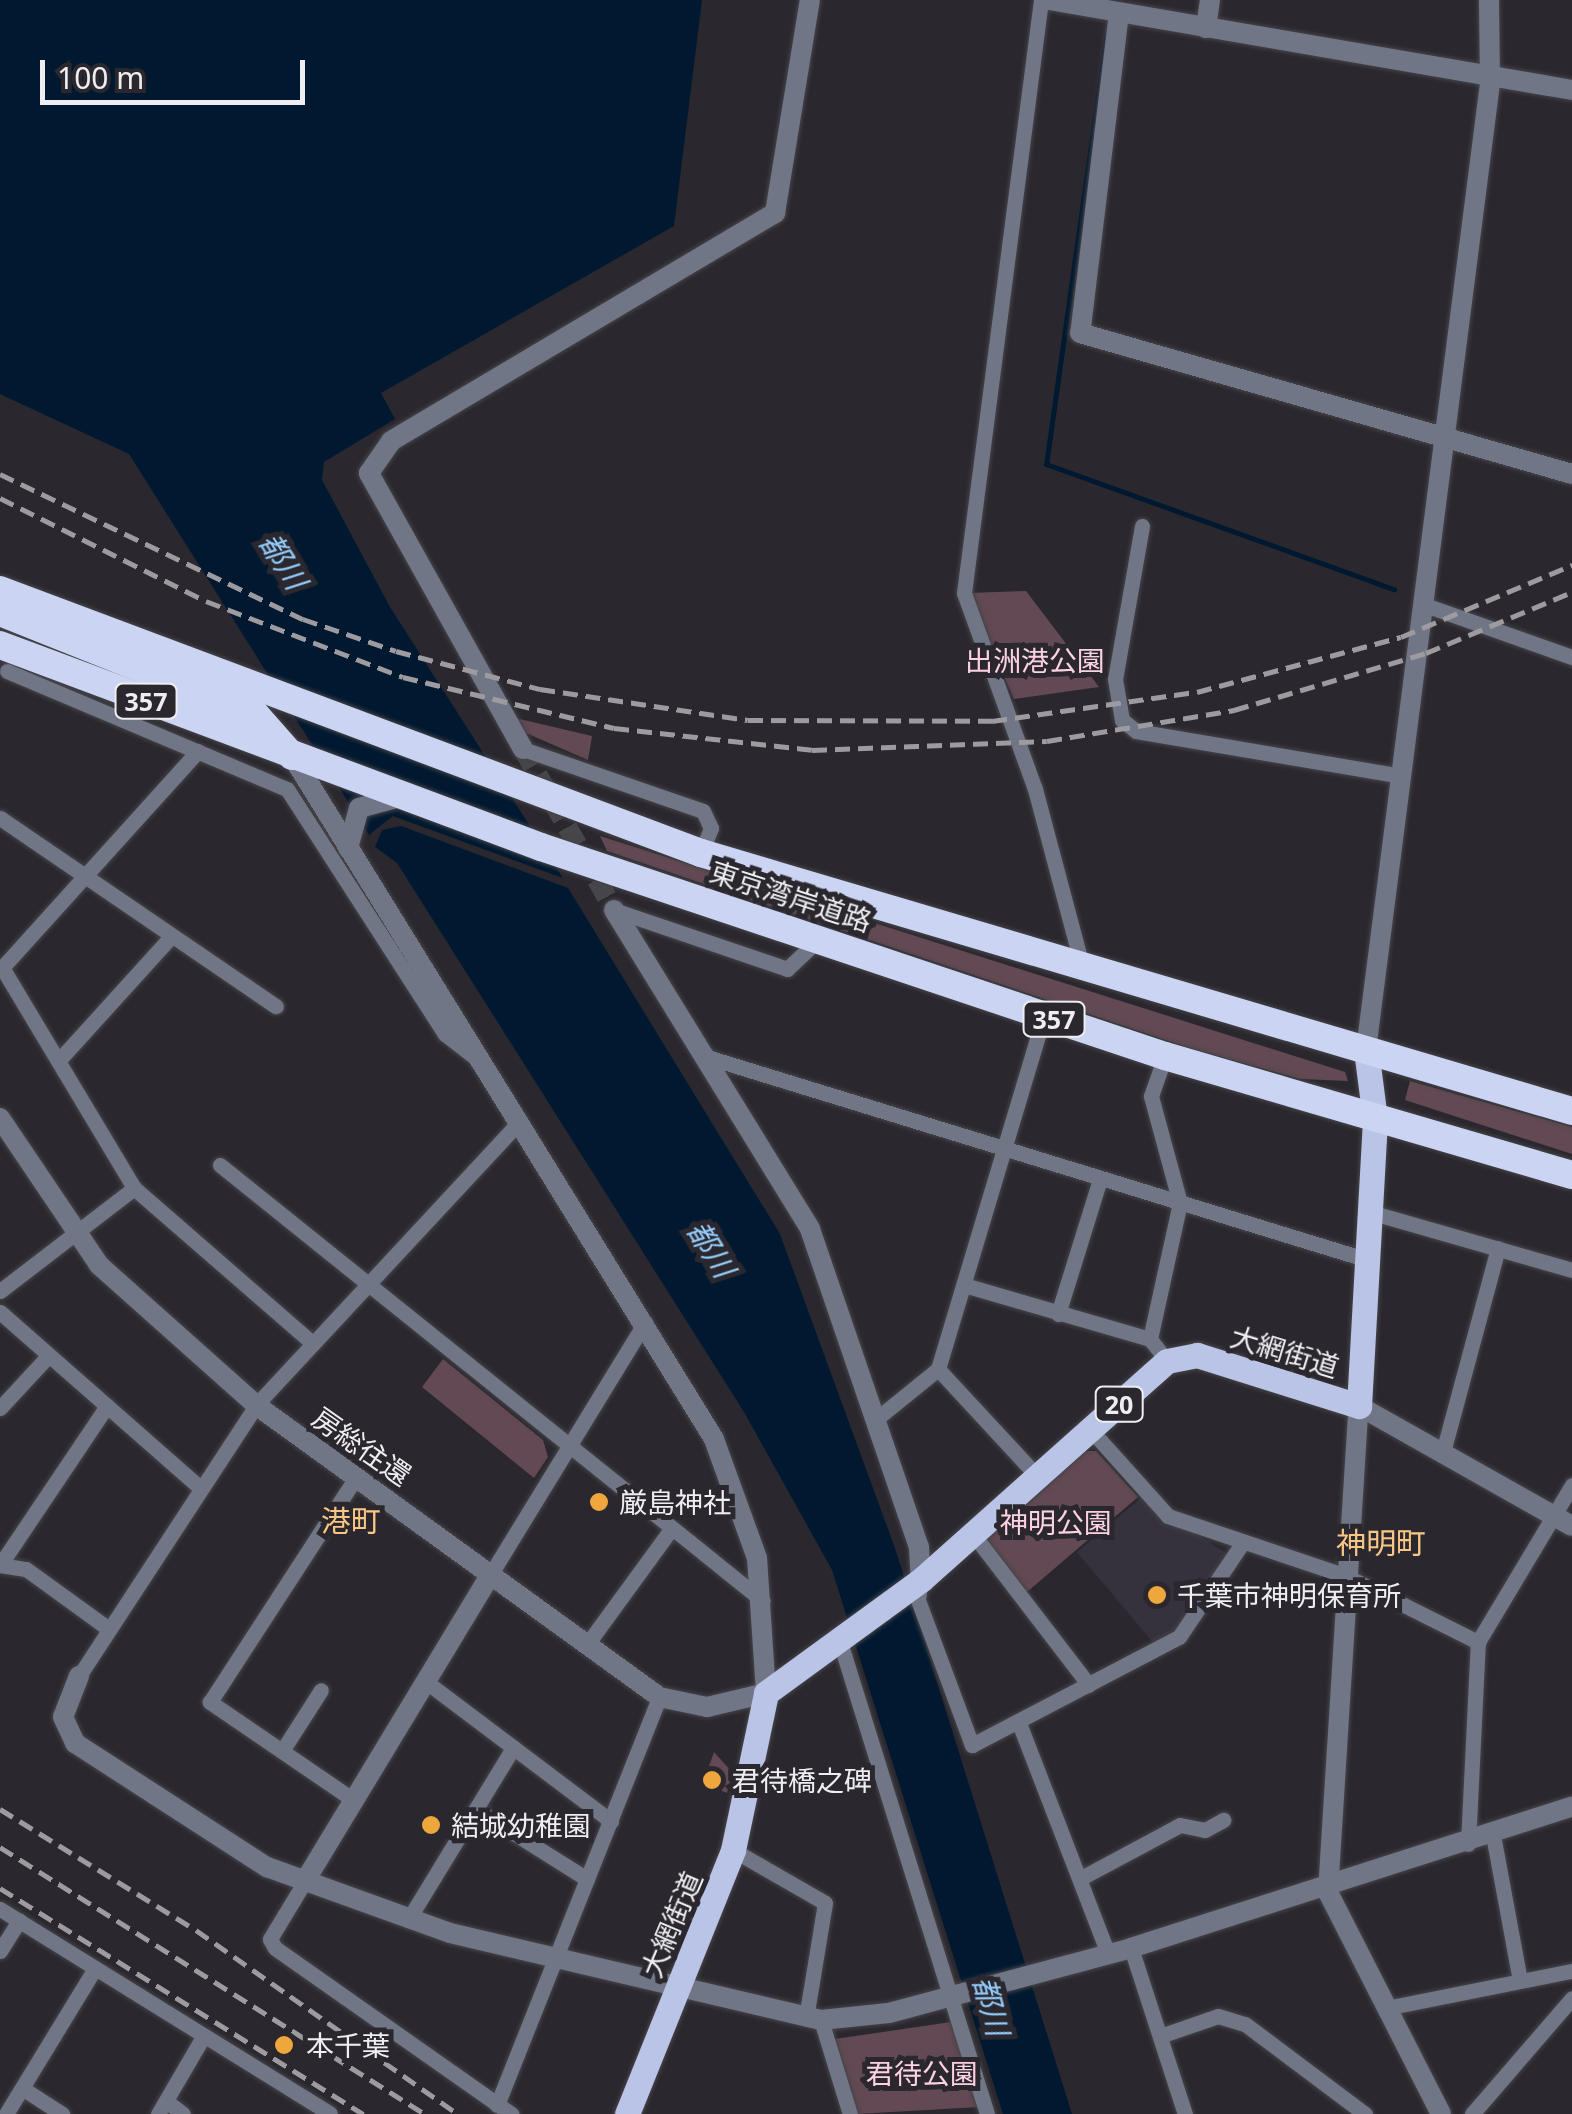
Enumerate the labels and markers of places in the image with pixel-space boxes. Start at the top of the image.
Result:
place label: 厳島神社 [619,1485,731,1519]
marker: 厳島神社 [588,1491,610,1513]
place label: 千葉市神明保育所 [1177,1578,1401,1612]
marker: 千葉市神明保育所 [1146,1584,1168,1606]
place label: 君待橋之碑 [732,1763,872,1797]
marker: 君待橋之碑 [701,1769,723,1791]
place label: 結城幼稚園 [451,1808,591,1842]
marker: 結城幼稚園 [420,1814,442,1836]
place label: 本千葉 [306,2028,390,2062]
marker: 本千葉 [271,2032,297,2058]

